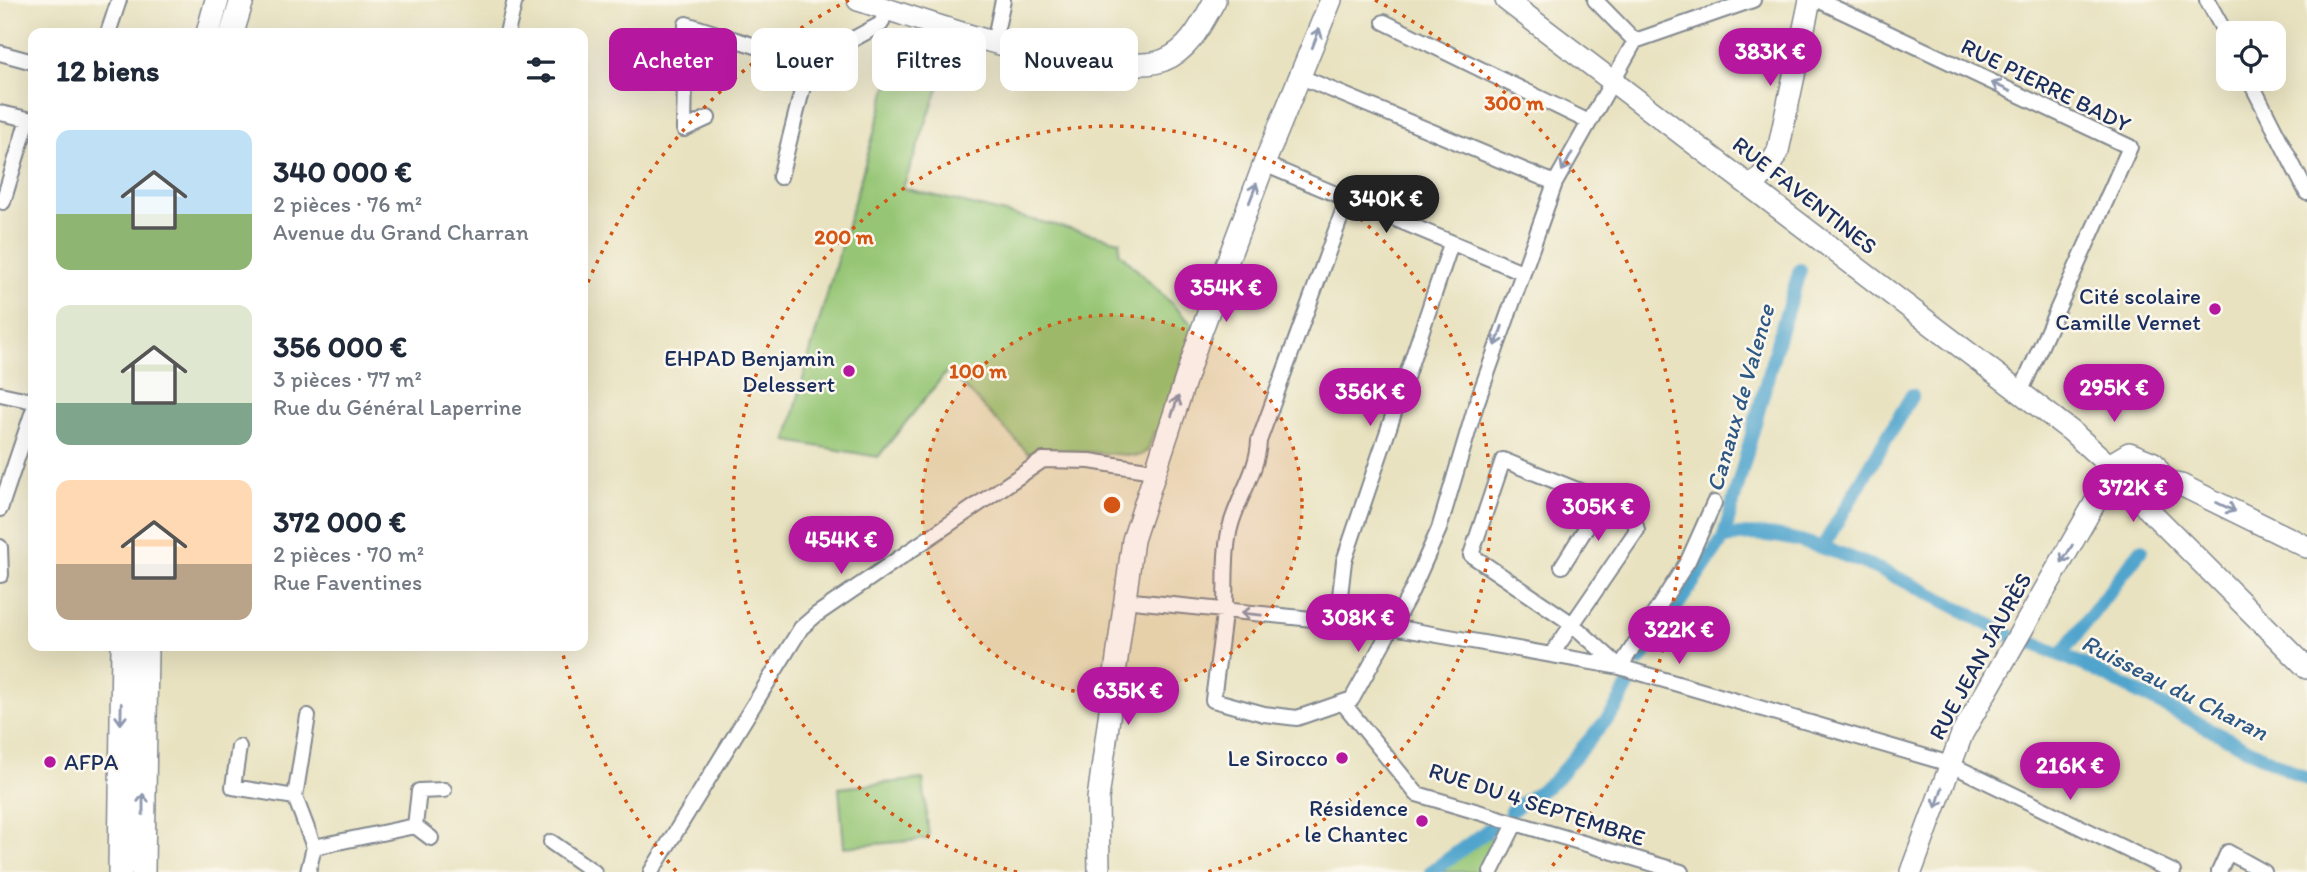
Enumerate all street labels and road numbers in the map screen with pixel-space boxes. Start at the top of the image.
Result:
street label: RUE PIERRE BADY [1957,32,2135,138]
street label: RUE FAVENTINES [1727,130,1883,260]
street label: RUE JEAN JAURÈS [1922,567,2038,745]
street label: RUE DU 4 SEPTEMBRE [1425,756,1649,852]

